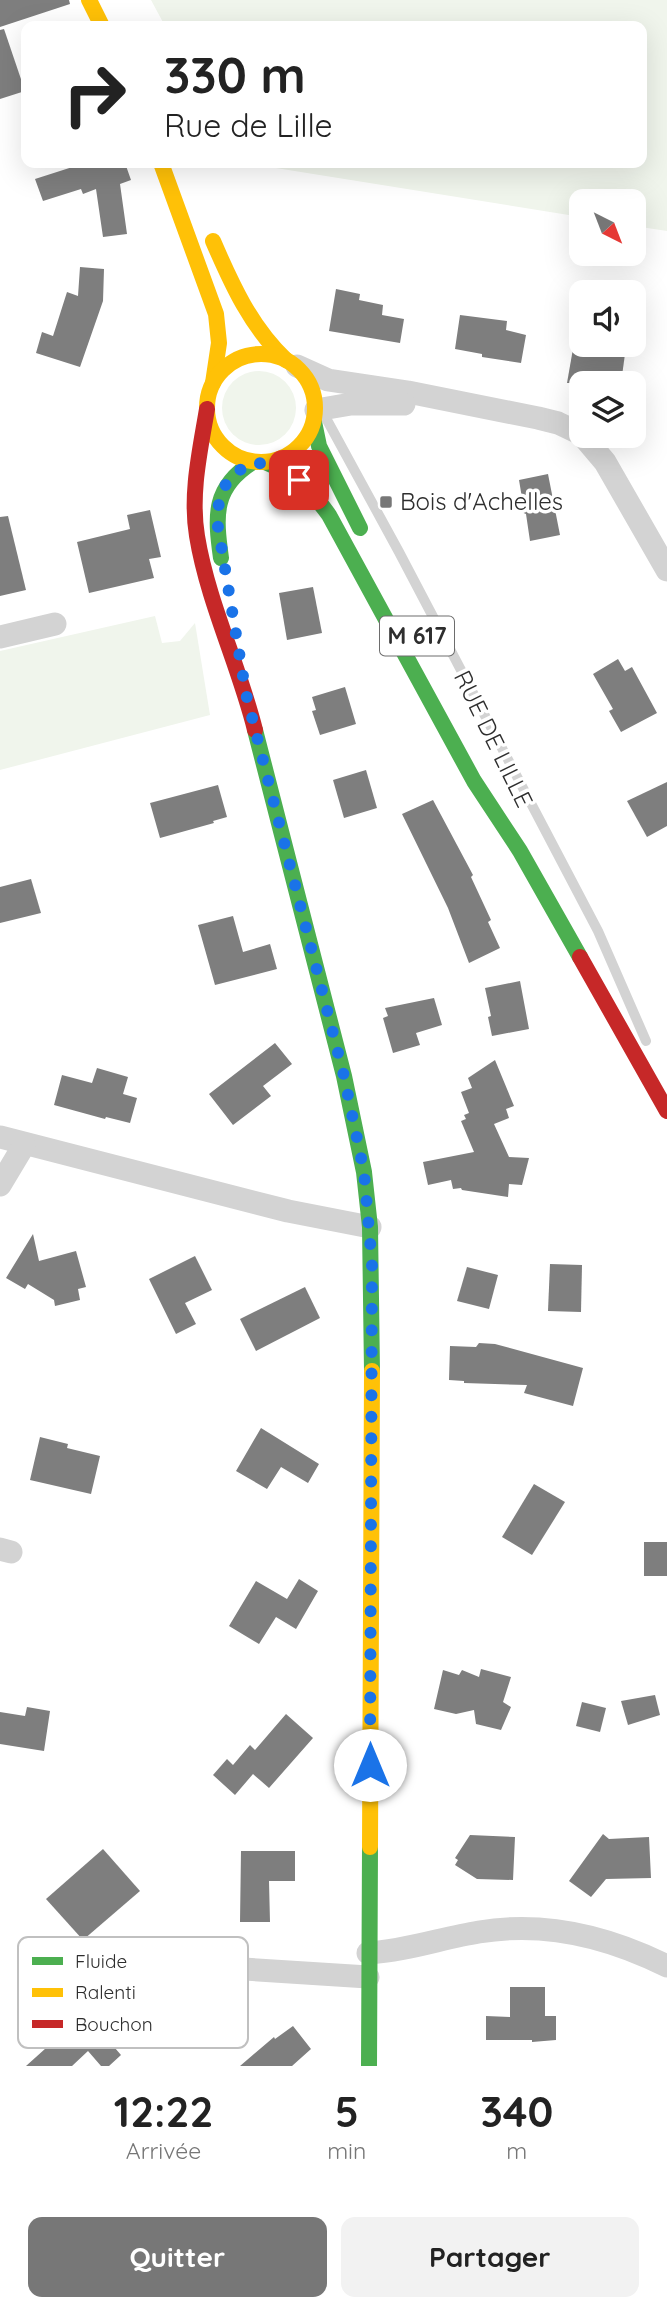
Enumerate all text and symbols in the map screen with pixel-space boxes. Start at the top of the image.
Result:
text: 330 m [164,44,306,105]
icon: right [49,49,140,140]
text: Rue de Lille [164,105,333,145]
north arrow [569,189,646,266]
map controls [569,189,646,448]
button: sound [569,280,646,357]
button: layers [569,371,646,448]
pin [269,450,329,510]
icon: arrive [280,461,318,499]
place label: Bois d'Achelles [400,486,563,516]
marker: Bois d'Achelles [378,494,394,510]
road number: M 617 [380,616,454,656]
street label: RUE DE LILLE [448,665,540,812]
position arrow [333,1728,407,1802]
legend [18,1937,248,2048]
text: Fluide [75,1949,127,1973]
text: Ralenti [75,1980,136,2004]
text: Bouchon [75,2012,153,2036]
text: 12:22 [114,2085,213,2138]
text: 5 [335,2085,359,2138]
text: 340 [480,2085,553,2138]
text: Arrivée [126,2136,201,2165]
text: min [327,2136,366,2165]
text: m [506,2136,527,2165]
button: Quitter [28,2217,327,2297]
button: Partager [341,2217,639,2297]

